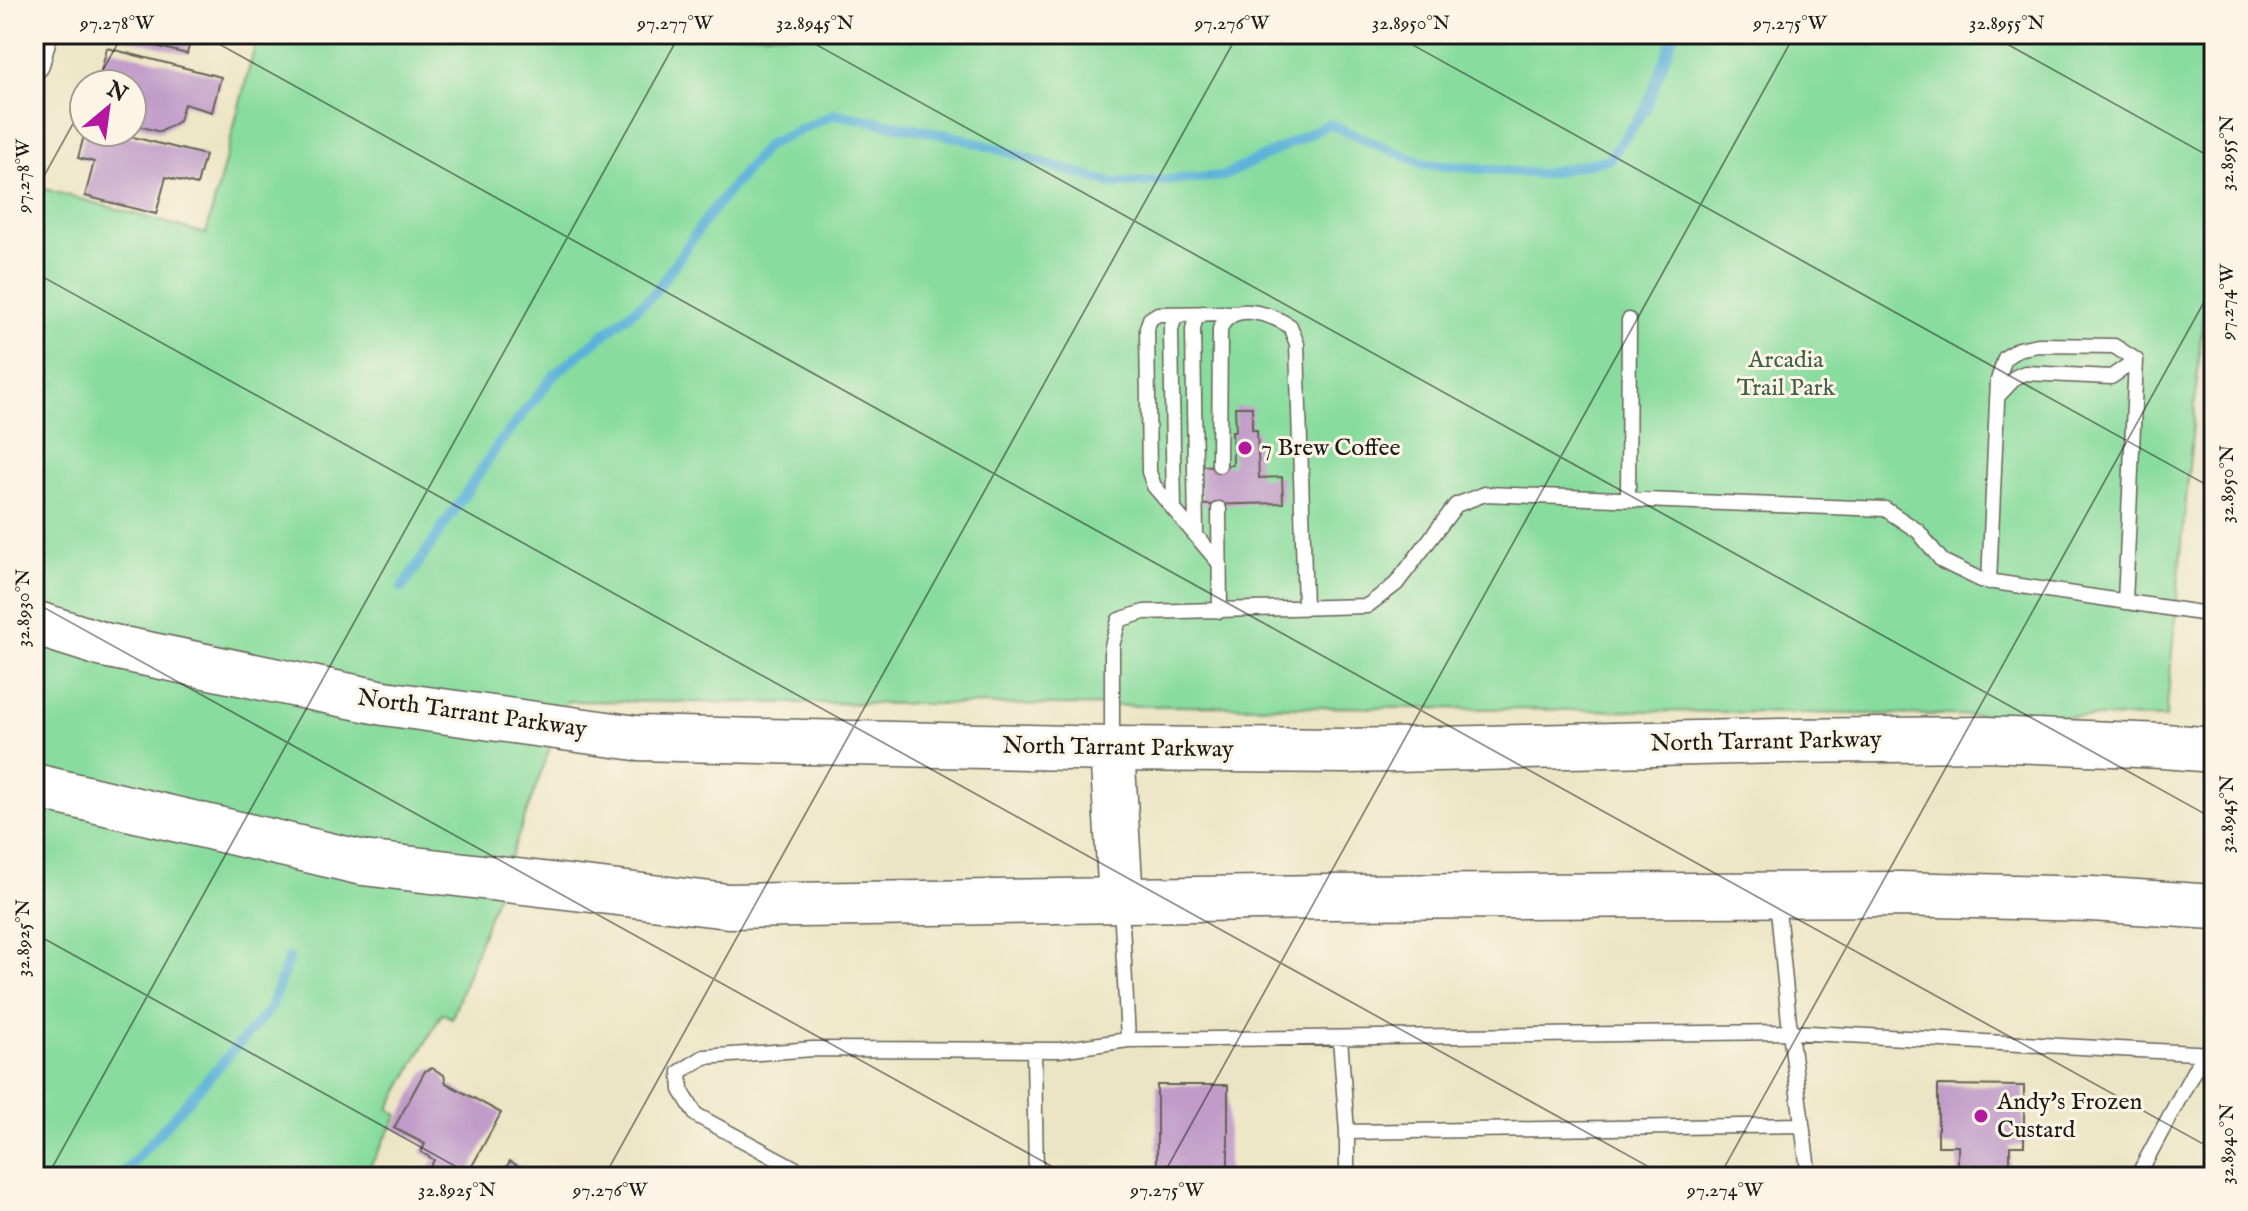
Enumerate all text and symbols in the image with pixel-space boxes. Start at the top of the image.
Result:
text: 97.278°W [79,11,155,36]
text: 97.277°W [636,11,714,36]
text: 32.8945°N [776,11,854,36]
text: 97.276°W [1194,11,1270,36]
text: 32.8950°N [1372,11,1450,36]
text: 97.275°W [1752,11,1828,36]
text: 32.8955°N [1969,11,2045,36]
north arrow [68,68,148,148]
text: N [101,75,132,109]
text: 32.8955°N [2215,115,2240,191]
text: 97.278°W [11,138,36,214]
text: 97.274°W [2215,263,2240,341]
park label: Arcadia Trail Park [1737,345,1836,404]
place label: 7 Brew Coffee [1261,433,1401,464]
marker: 7 Brew Coffee [1236,439,1254,457]
text: 32.8950°N [2215,445,2240,523]
text: 32.8930°N [11,569,36,647]
street label: North Tarrant Parkway [355,683,589,745]
street label: North Tarrant Parkway [1650,724,1882,760]
street label: North Tarrant Parkway [1002,730,1234,766]
text: 32.8945°N [2215,775,2240,853]
text: 32.8925°N [11,899,36,977]
place label: Andy's Frozen Custard [1996,1087,2142,1146]
text: 32.8940°N [2215,1104,2240,1184]
marker: Andy's Frozen Custard [1972,1107,1990,1125]
text: 32.8925°N [418,1178,496,1203]
text: 97.276°W [572,1178,648,1203]
text: 97.275°W [1129,1178,1205,1203]
text: 97.274°W [1686,1178,1764,1203]

